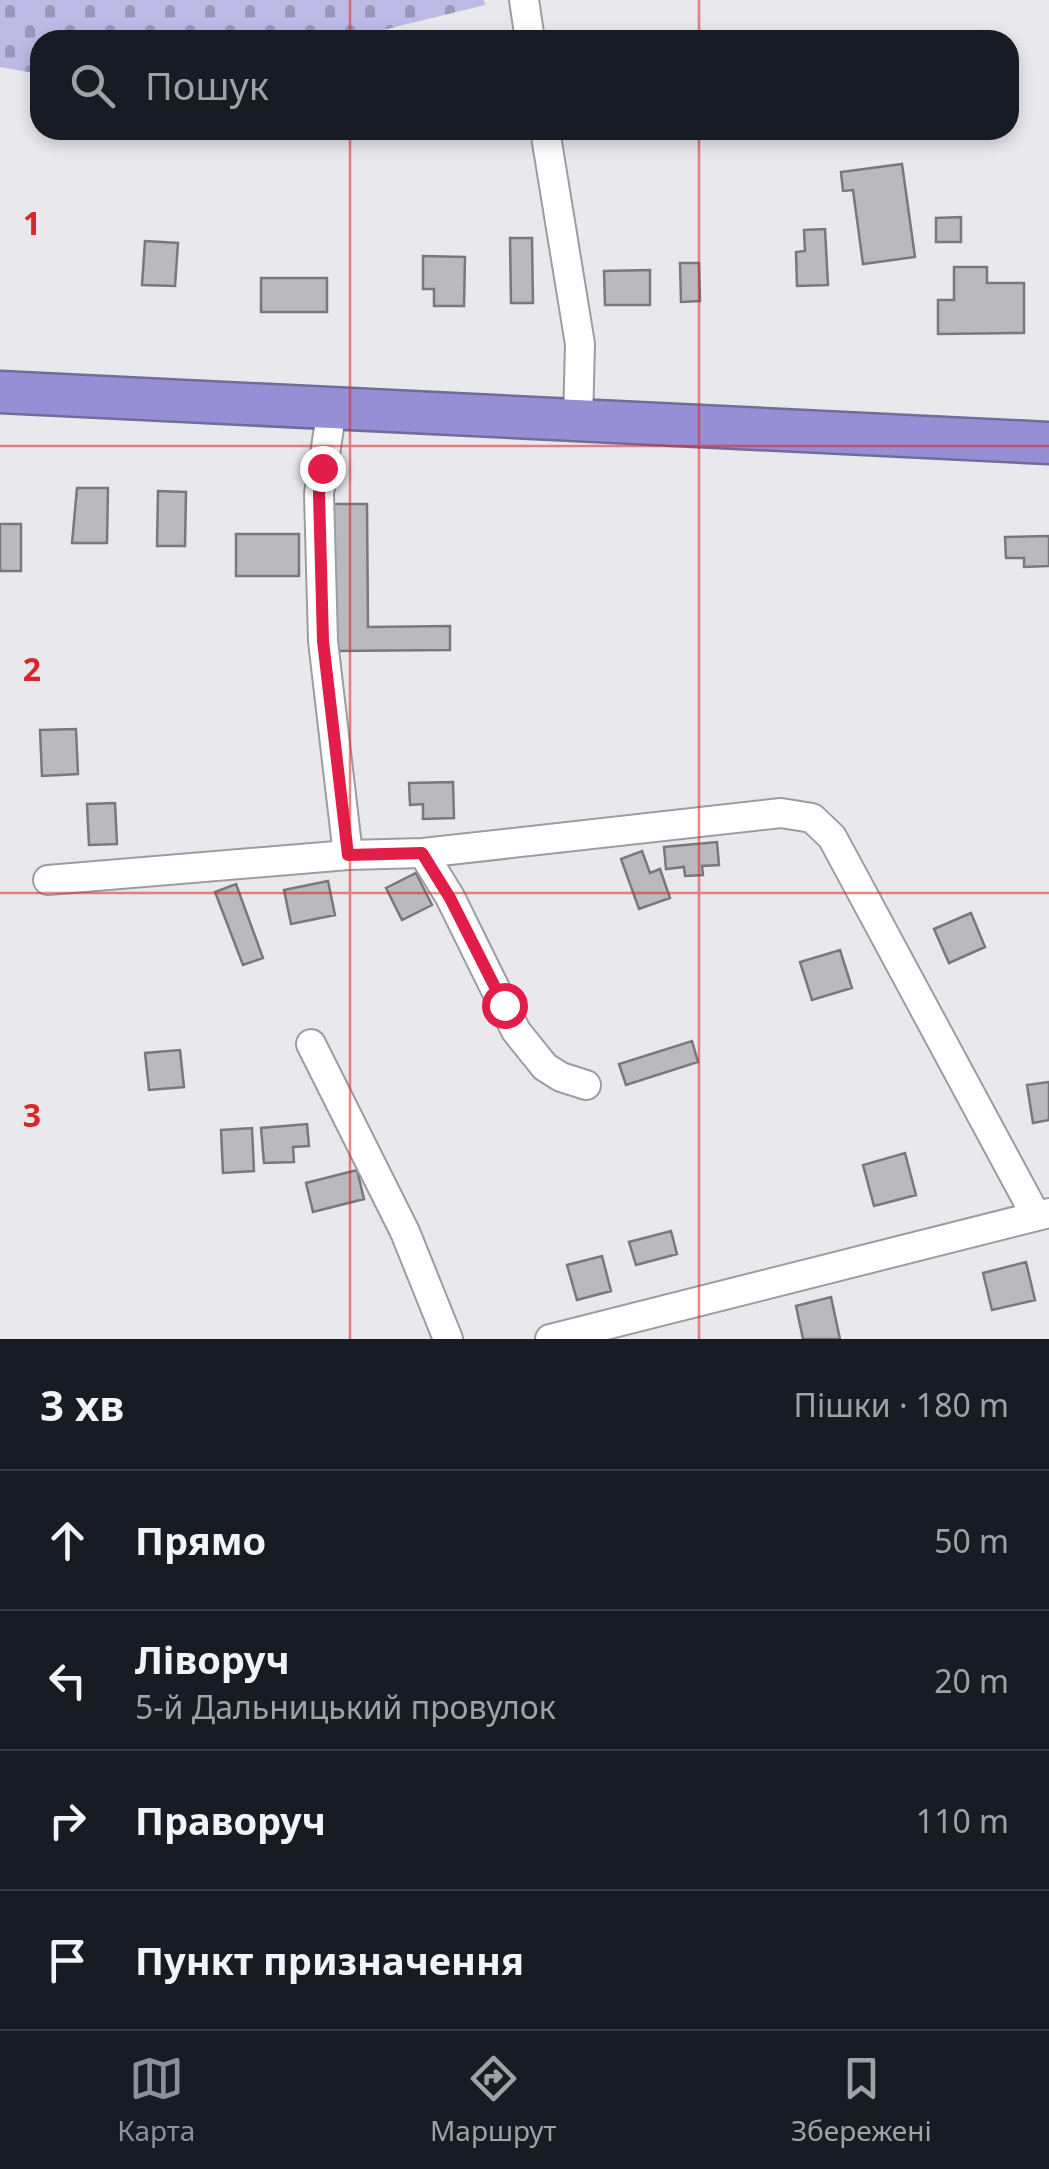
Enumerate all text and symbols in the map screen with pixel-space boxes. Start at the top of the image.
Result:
search box [30,30,1019,140]
icon: search [65,58,120,113]
text: Пошук [145,59,269,111]
text: 1 [23,201,41,244]
route end [300,446,346,492]
text: 2 [23,647,41,690]
route start [482,983,528,1029]
text: 3 [23,1093,41,1136]
text: 3 хв [40,1376,124,1433]
text: Пішки · 180 m [793,1383,1009,1426]
icon: ahead [40,1513,95,1568]
text: Прямо [135,1514,266,1566]
text: 50 m [934,1519,1009,1562]
text: Ліворуч [135,1633,290,1685]
icon: left [40,1653,95,1708]
text: 20 m [934,1659,1009,1702]
text: 5-й Дальницький провулок [135,1685,556,1728]
icon: right [40,1793,95,1848]
text: Праворуч [135,1794,326,1846]
text: 110 m [916,1799,1009,1842]
icon: arrive [40,1933,95,1988]
text: Пункт призначення [135,1934,524,1986]
tab: Карта [117,2051,195,2149]
tab: Маршрут [430,2051,556,2149]
tab: Збережені [791,2051,932,2149]

